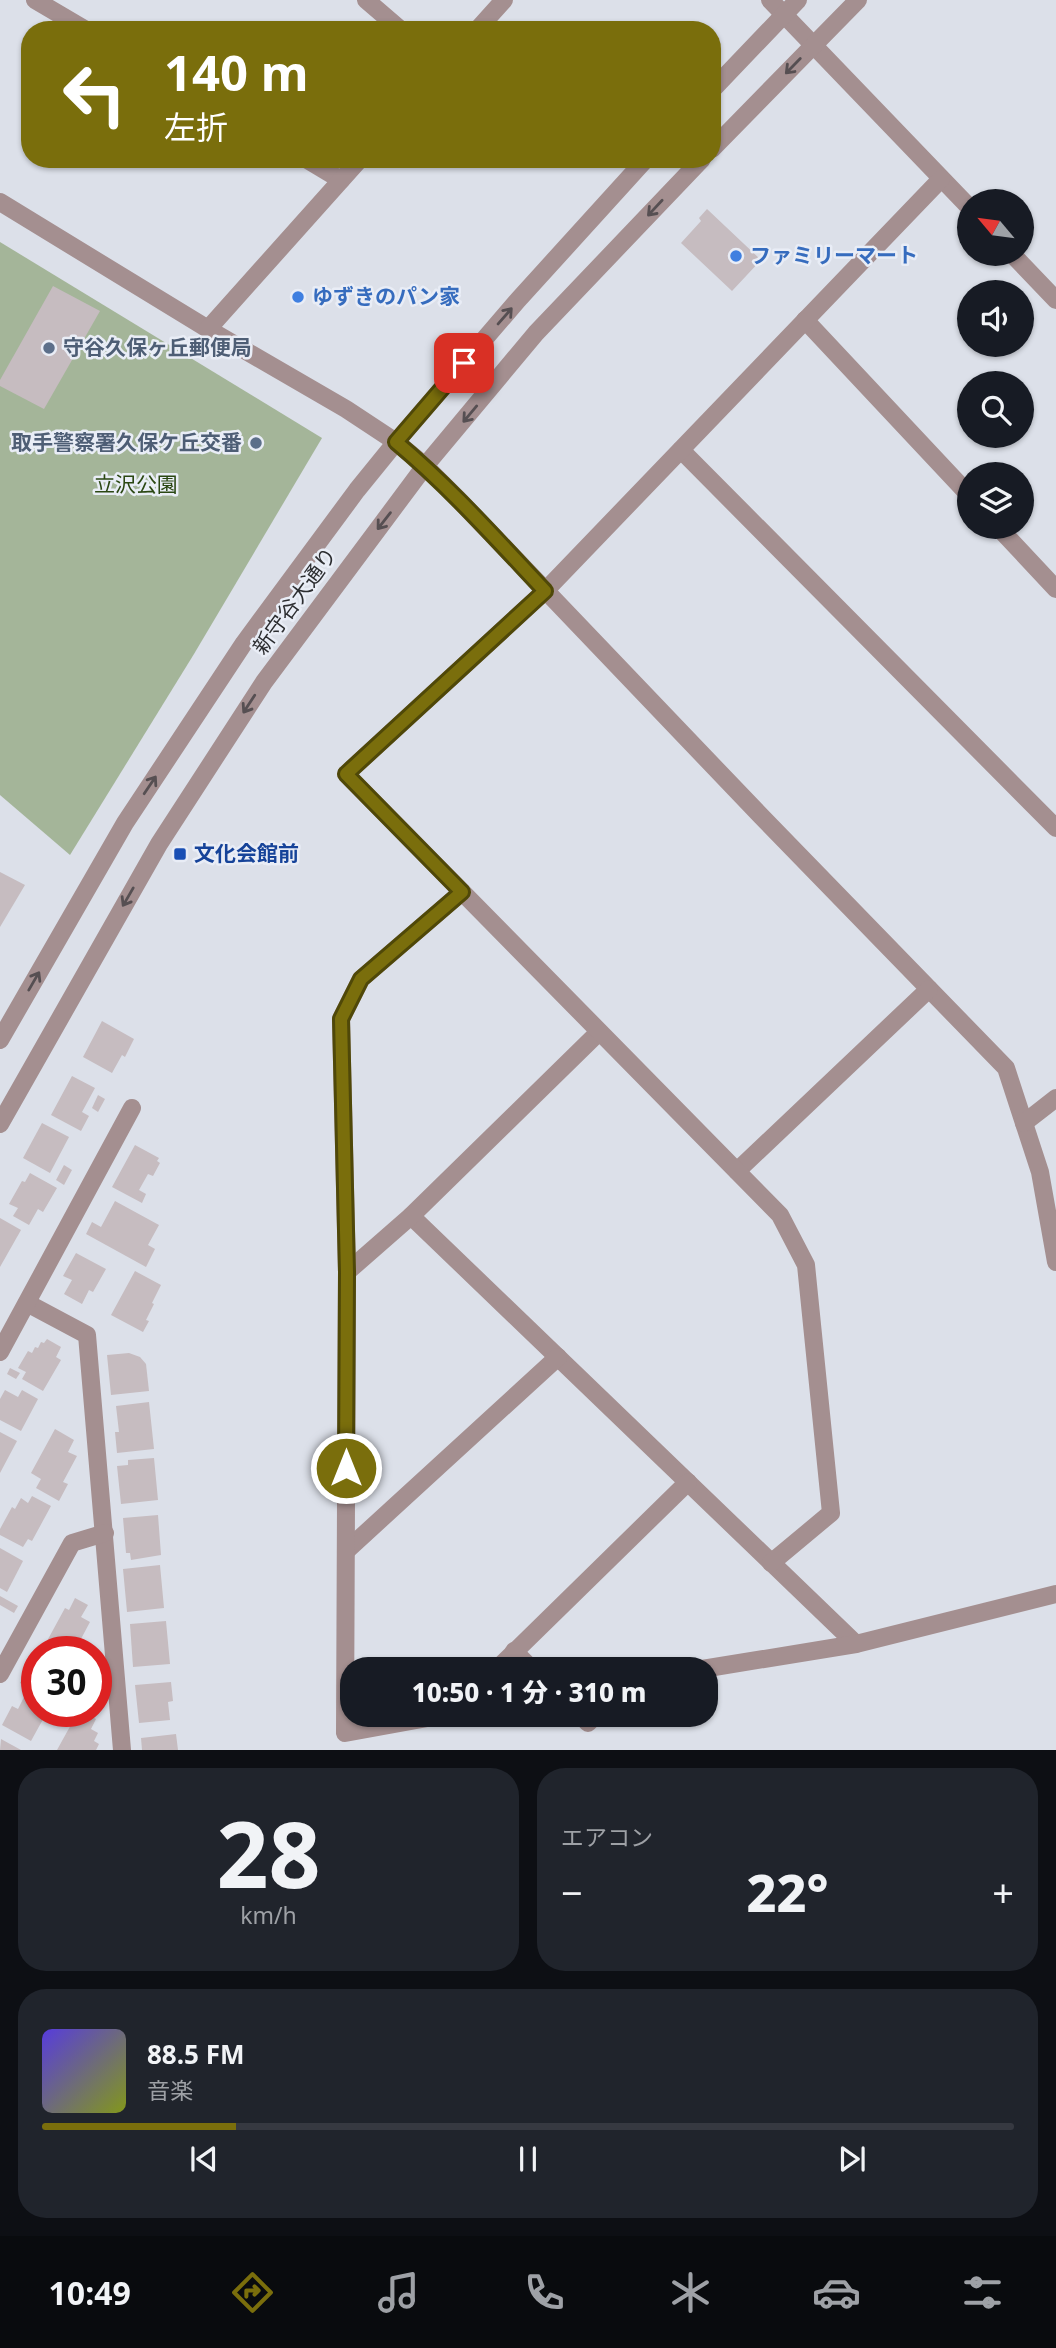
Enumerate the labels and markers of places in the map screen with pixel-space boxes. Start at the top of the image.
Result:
place label: ファミリーマート [750,241,918,269]
marker: ファミリーマート [728,248,744,264]
place label: ゆずきのパン家 [312,282,460,310]
marker: ゆずきのパン家 [290,289,306,305]
place label: 守谷久保ヶ丘郵便局 [63,333,252,361]
pin [434,333,494,393]
marker: 守谷久保ヶ丘郵便局 [41,340,57,356]
place label: 取手警察署久保ケ丘交番 [11,428,242,456]
marker: 取手警察署久保ケ丘交番 [248,435,264,451]
place label: 文化会館前 [194,839,299,867]
marker: 文化会館前 [172,846,188,862]

